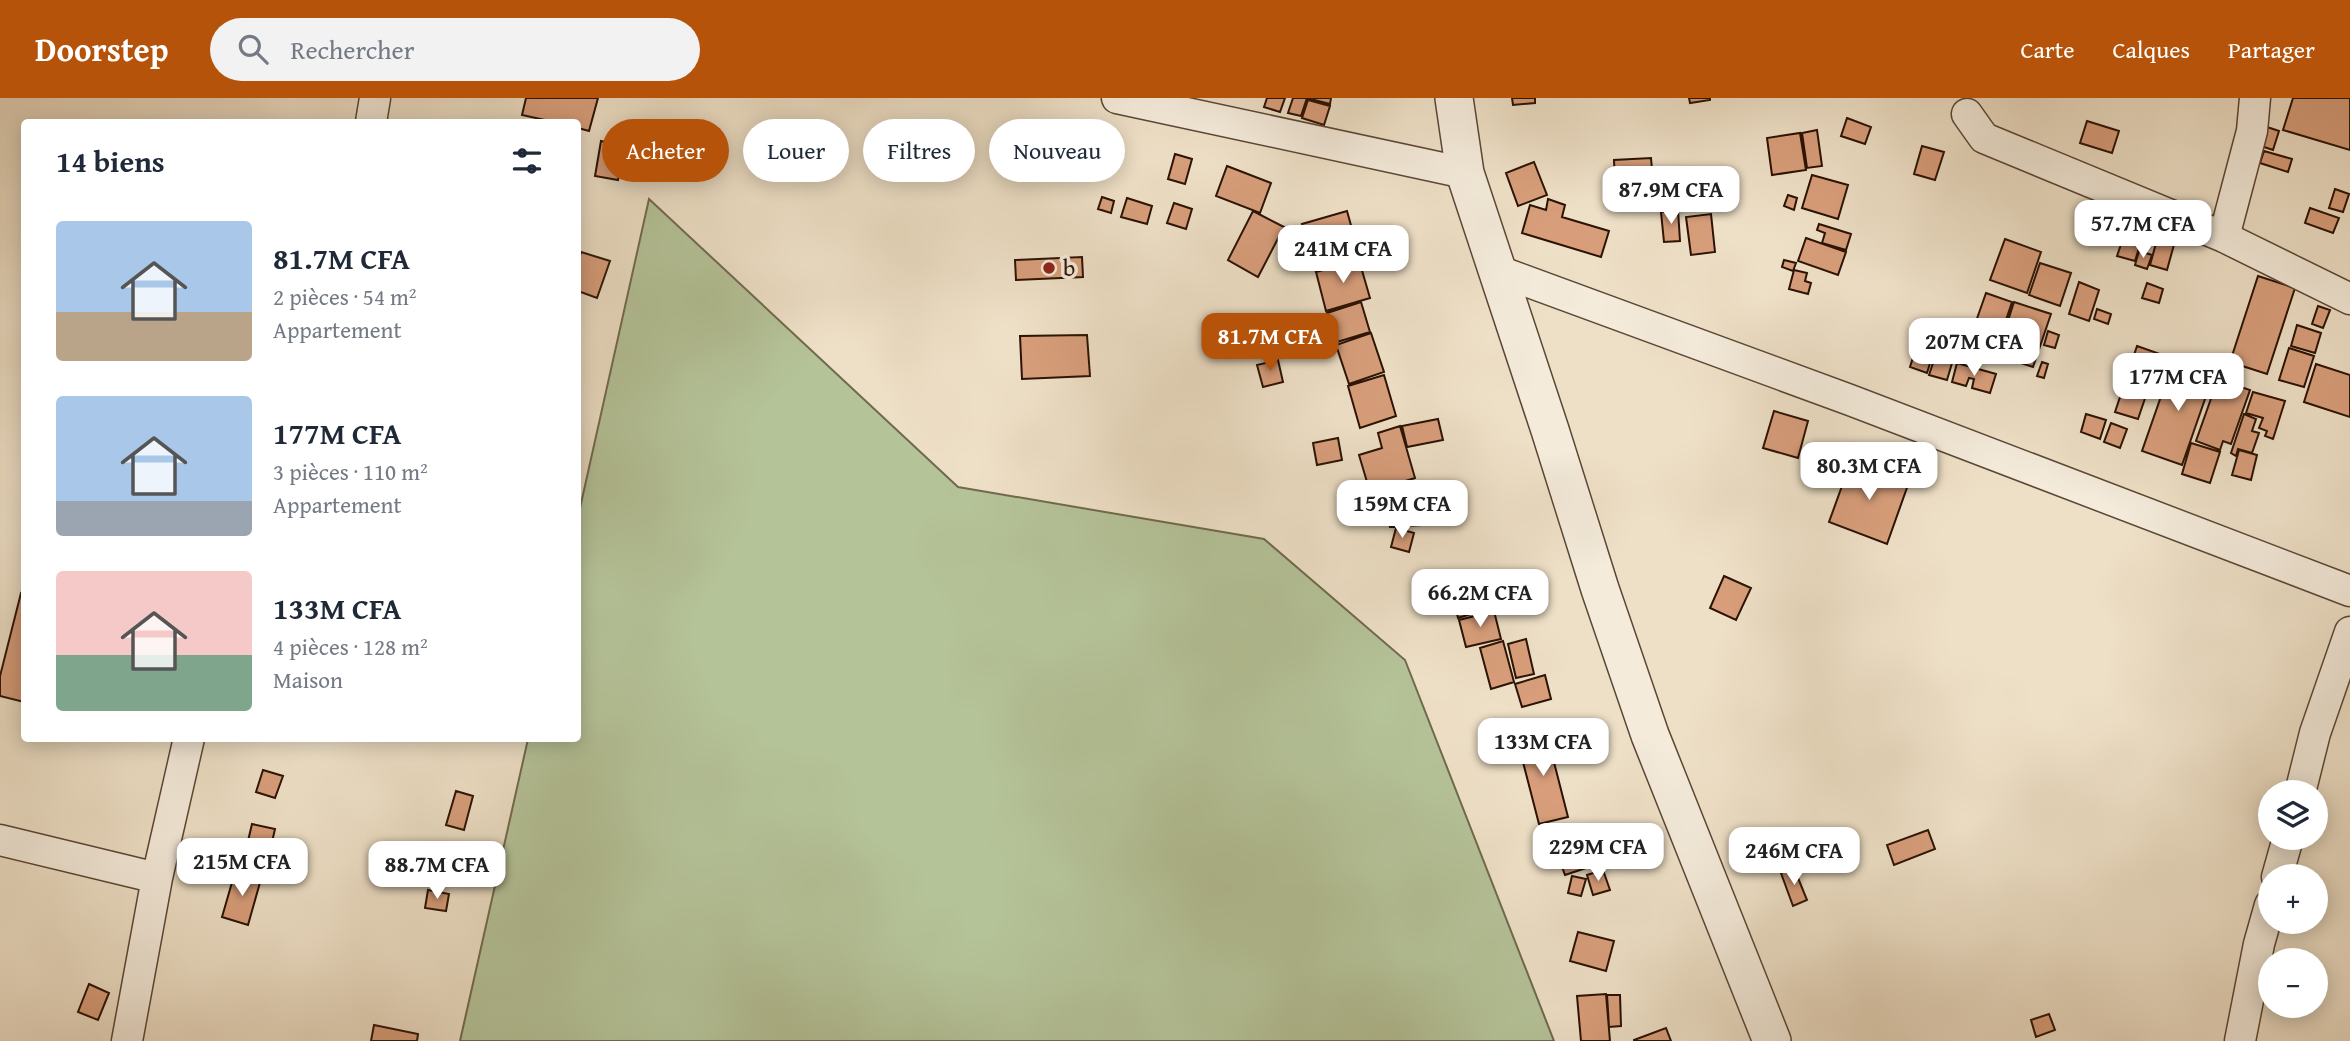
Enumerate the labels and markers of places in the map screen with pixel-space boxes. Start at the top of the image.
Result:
pin: 87.9M CFA [1591,166,1751,226]
pin: 57.7M CFA [2063,200,2223,260]
pin: 241M CFA [1271,226,1415,285]
place label: b [1063,250,1075,285]
marker: b [1041,260,1057,276]
pin: 81.7M CFA [1190,314,1350,373]
pin: 207M CFA [1902,318,2046,378]
pin: 177M CFA [2106,354,2250,413]
pin: 80.3M CFA [1789,442,1949,502]
pin: 159M CFA [1330,480,1474,540]
pin: 66.2M CFA [1400,570,1560,629]
pin: 133M CFA [1471,718,1615,778]
pin: 229M CFA [1526,824,1670,883]
pin: 246M CFA [1722,828,1866,887]
pin: 215M CFA [170,838,314,898]
pin: 88.7M CFA [357,842,517,901]

